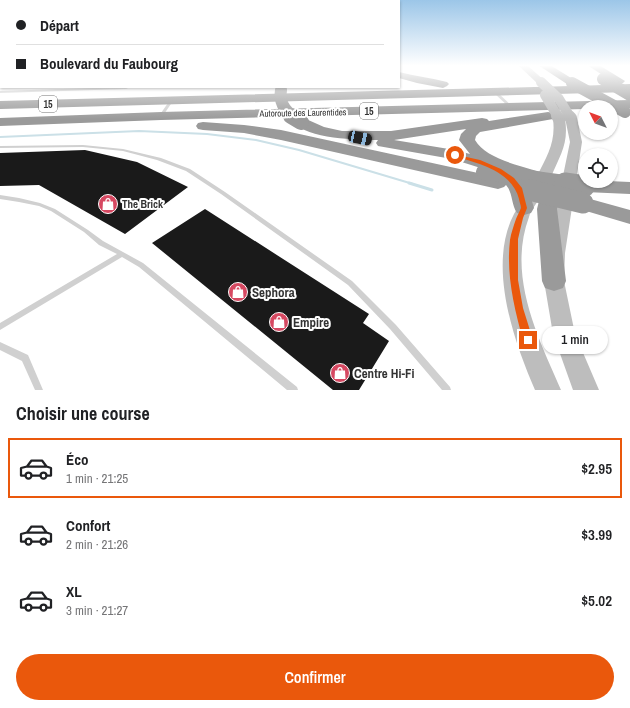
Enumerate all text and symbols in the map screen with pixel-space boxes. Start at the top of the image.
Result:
text: Départ [40,15,79,36]
text: Boulevard du Faubourg [40,53,178,74]
road number: 15 [39,96,57,112]
north arrow [578,100,618,140]
map controls [578,100,618,188]
road number: 15 [360,103,378,119]
street label: Autoroute des Laurentides [258,106,347,120]
car [347,130,373,146]
route start [446,146,464,164]
button: locate [578,148,618,188]
shop icon: The Brick [97,193,119,215]
place label: The Brick [122,197,164,211]
shop icon: Sephora [227,281,249,303]
place label: Sephora [252,284,295,301]
shop icon: Empire [268,311,290,333]
place label: Empire [293,314,329,331]
callout: 1 min [542,326,608,354]
route end [519,331,537,349]
text: 1 min [561,331,589,348]
shop icon: Centre Hi-Fi [329,362,351,384]
place label: Centre Hi-Fi [354,365,414,382]
text: Choisir une course [16,401,150,426]
text: Éco [66,449,89,470]
icon: car [18,450,54,486]
text: $2.95 [581,458,612,479]
text: 1 min · 21:25 [66,470,128,487]
text: Confort [66,515,110,536]
icon: car [18,516,54,552]
text: $3.99 [581,524,612,545]
text: 2 min · 21:26 [66,536,128,553]
text: XL [66,581,82,602]
icon: car [18,582,54,618]
text: $5.02 [581,590,612,611]
text: 3 min · 21:27 [66,602,128,619]
button: Confirmer [16,654,614,700]

